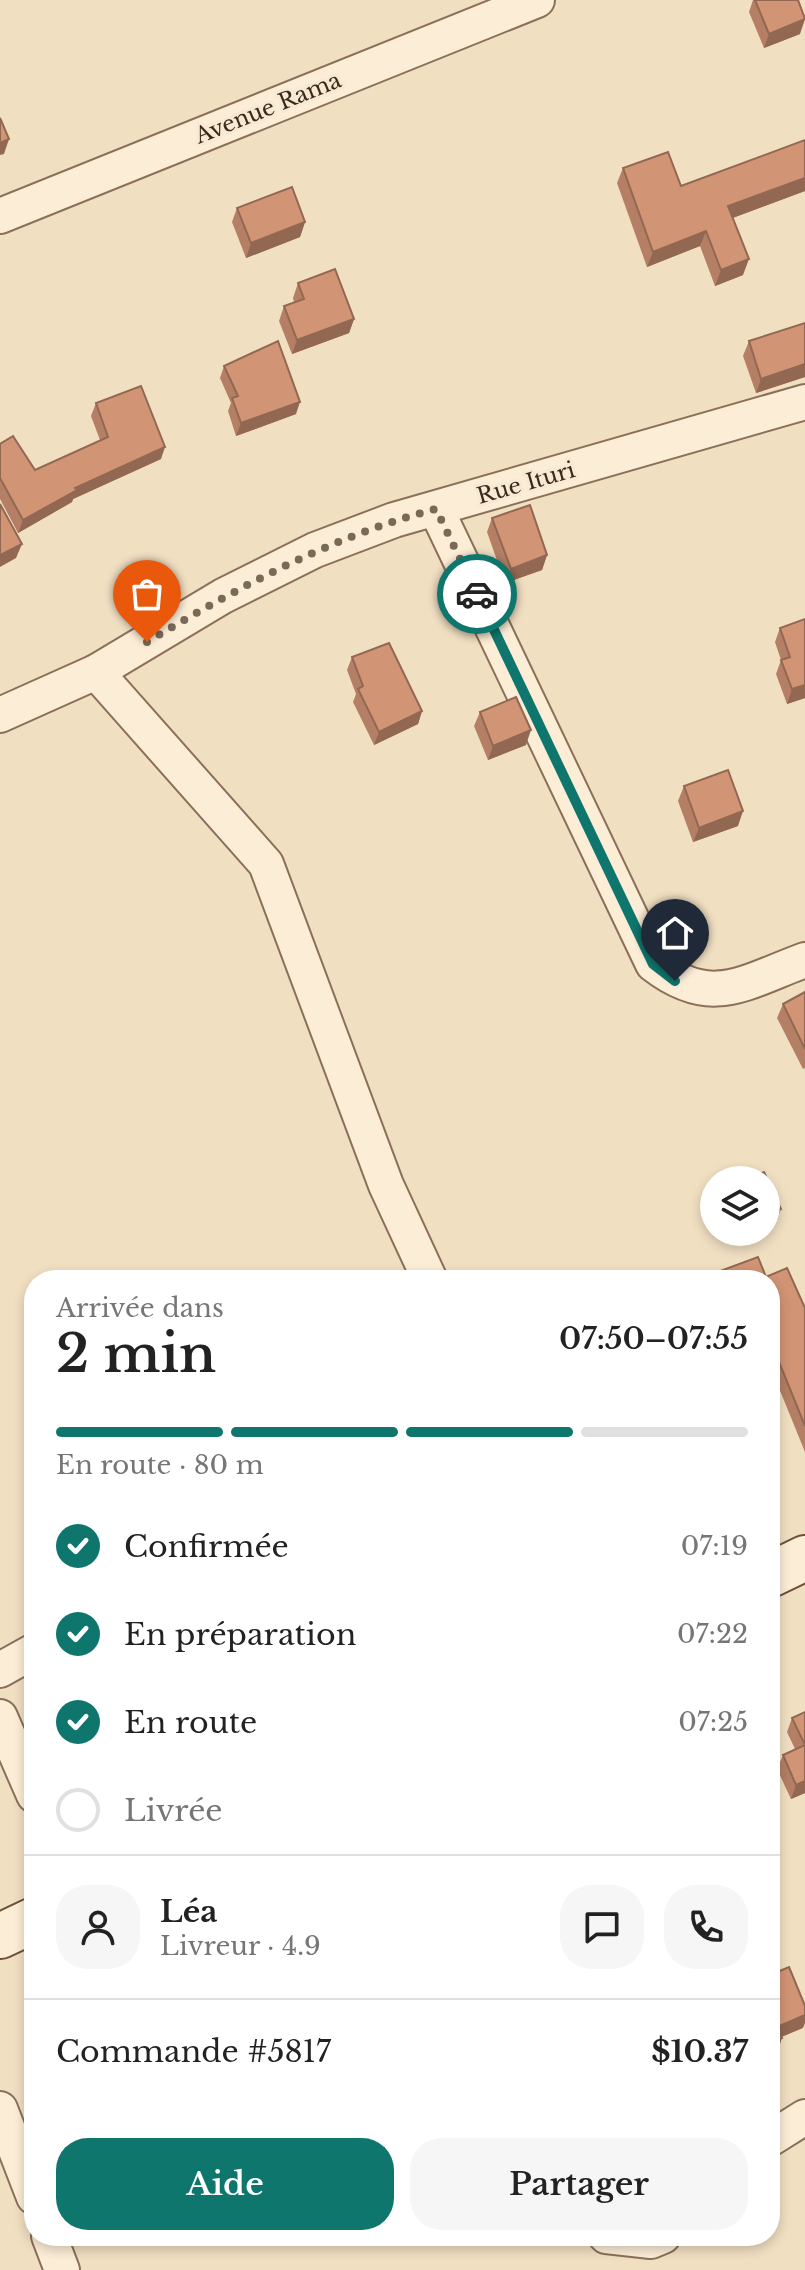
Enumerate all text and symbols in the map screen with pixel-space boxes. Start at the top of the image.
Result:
street label: Avenue Rama [190,66,346,150]
street label: Rue Ituri [474,456,579,510]
courier [437,554,517,634]
pin [113,560,181,642]
icon: bag [125,572,169,616]
icon: car [455,572,499,616]
pin [641,899,709,981]
icon: home [653,911,697,955]
map controls [700,1166,780,1246]
button: layers [700,1166,780,1246]
text: Arrivée dans [56,1292,224,1324]
text: 07:50–07:55 [559,1320,748,1357]
text: 2 min [56,1322,216,1386]
text: En route · 80 m [56,1449,264,1481]
icon: check [56,1524,100,1568]
text: Confirmée [124,1528,289,1565]
text: 07:19 [681,1530,748,1562]
icon: check [56,1612,100,1656]
text: En préparation [124,1616,356,1653]
text: 07:22 [677,1618,748,1650]
icon: check [56,1700,100,1744]
text: En route [124,1704,257,1741]
text: 07:25 [678,1706,748,1738]
text: Livrée [124,1792,223,1829]
button: person [56,1885,140,1969]
button: chat [560,1885,644,1969]
button: phone [664,1885,748,1969]
text: Léa [160,1893,217,1930]
text: Livreur · 4.9 [160,1930,321,1962]
text: Commande #5817 [56,2033,331,2070]
text: $10.37 [651,2033,748,2070]
button: Aide [56,2138,394,2230]
button: Partager [410,2138,748,2230]

